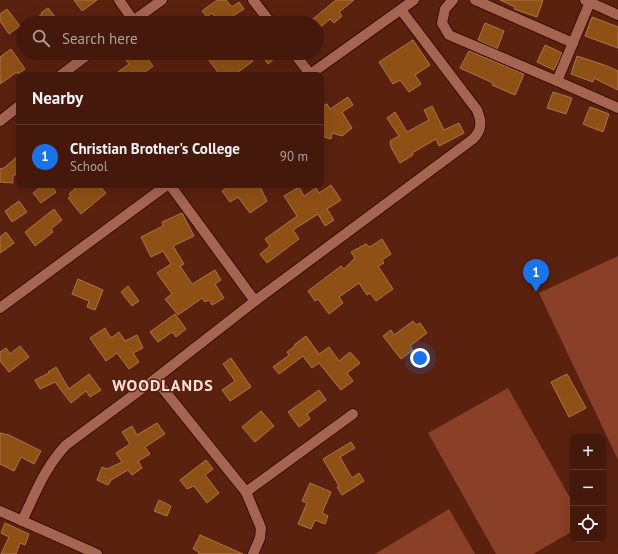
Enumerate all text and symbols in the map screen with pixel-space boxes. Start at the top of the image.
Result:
search box [16,16,324,60]
icon: search [30,27,52,49]
text: Search here [62,29,138,48]
text: Nearby [32,87,83,109]
text: Christian Brother's College [70,139,240,158]
text: 1 [41,148,49,165]
text: 90 m [280,148,308,165]
text: School [70,158,108,175]
pin: 1 [523,259,549,292]
your location [410,348,430,368]
district label: WOODLANDS [112,375,214,395]
map controls [570,434,606,542]
button: + [570,434,606,470]
button: − [570,470,606,506]
button: locate [570,506,606,542]

